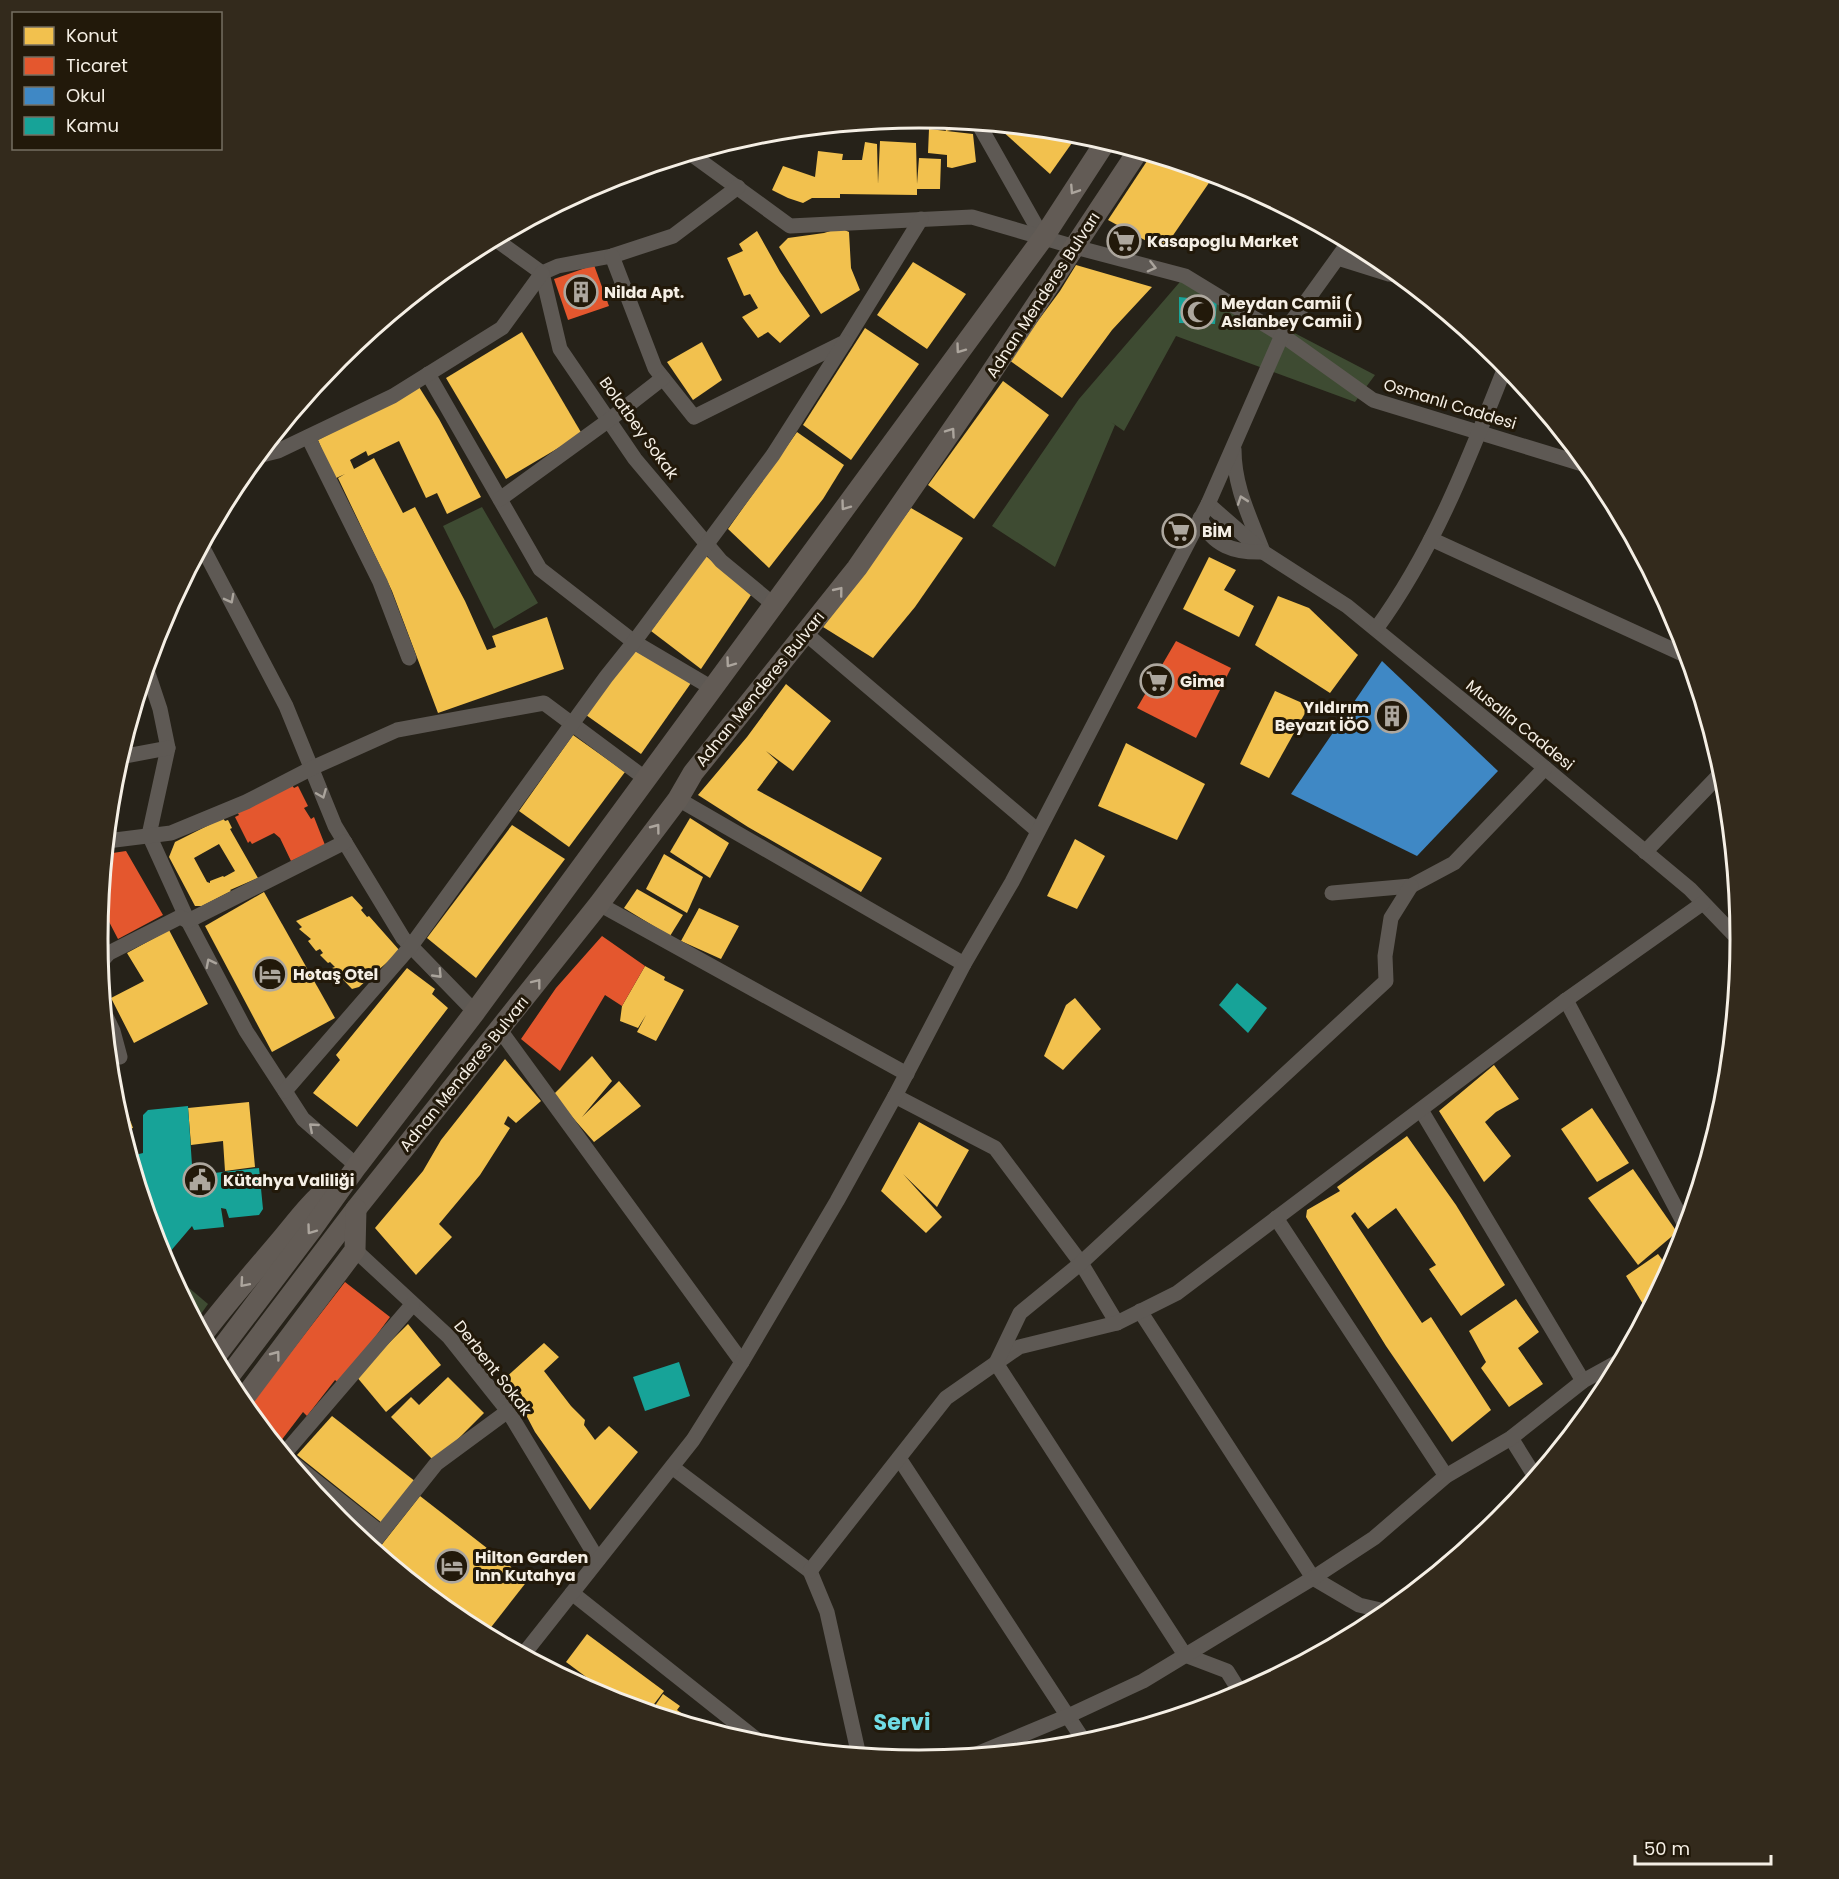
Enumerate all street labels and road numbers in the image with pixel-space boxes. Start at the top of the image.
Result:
street label: Adnan Menderes Bulvarı [981,207,1105,383]
street label: Bolatbey Sokak [594,372,684,485]
street label: Osmanlı Caddesi [1381,373,1519,435]
street label: Adnan Menderes Bulvarı [690,606,830,772]
street label: Musalla Caddesi [1461,674,1579,776]
street label: Adnan Menderes Bulvarı [394,991,534,1157]
street label: Derbent Sokak [448,1316,538,1421]

